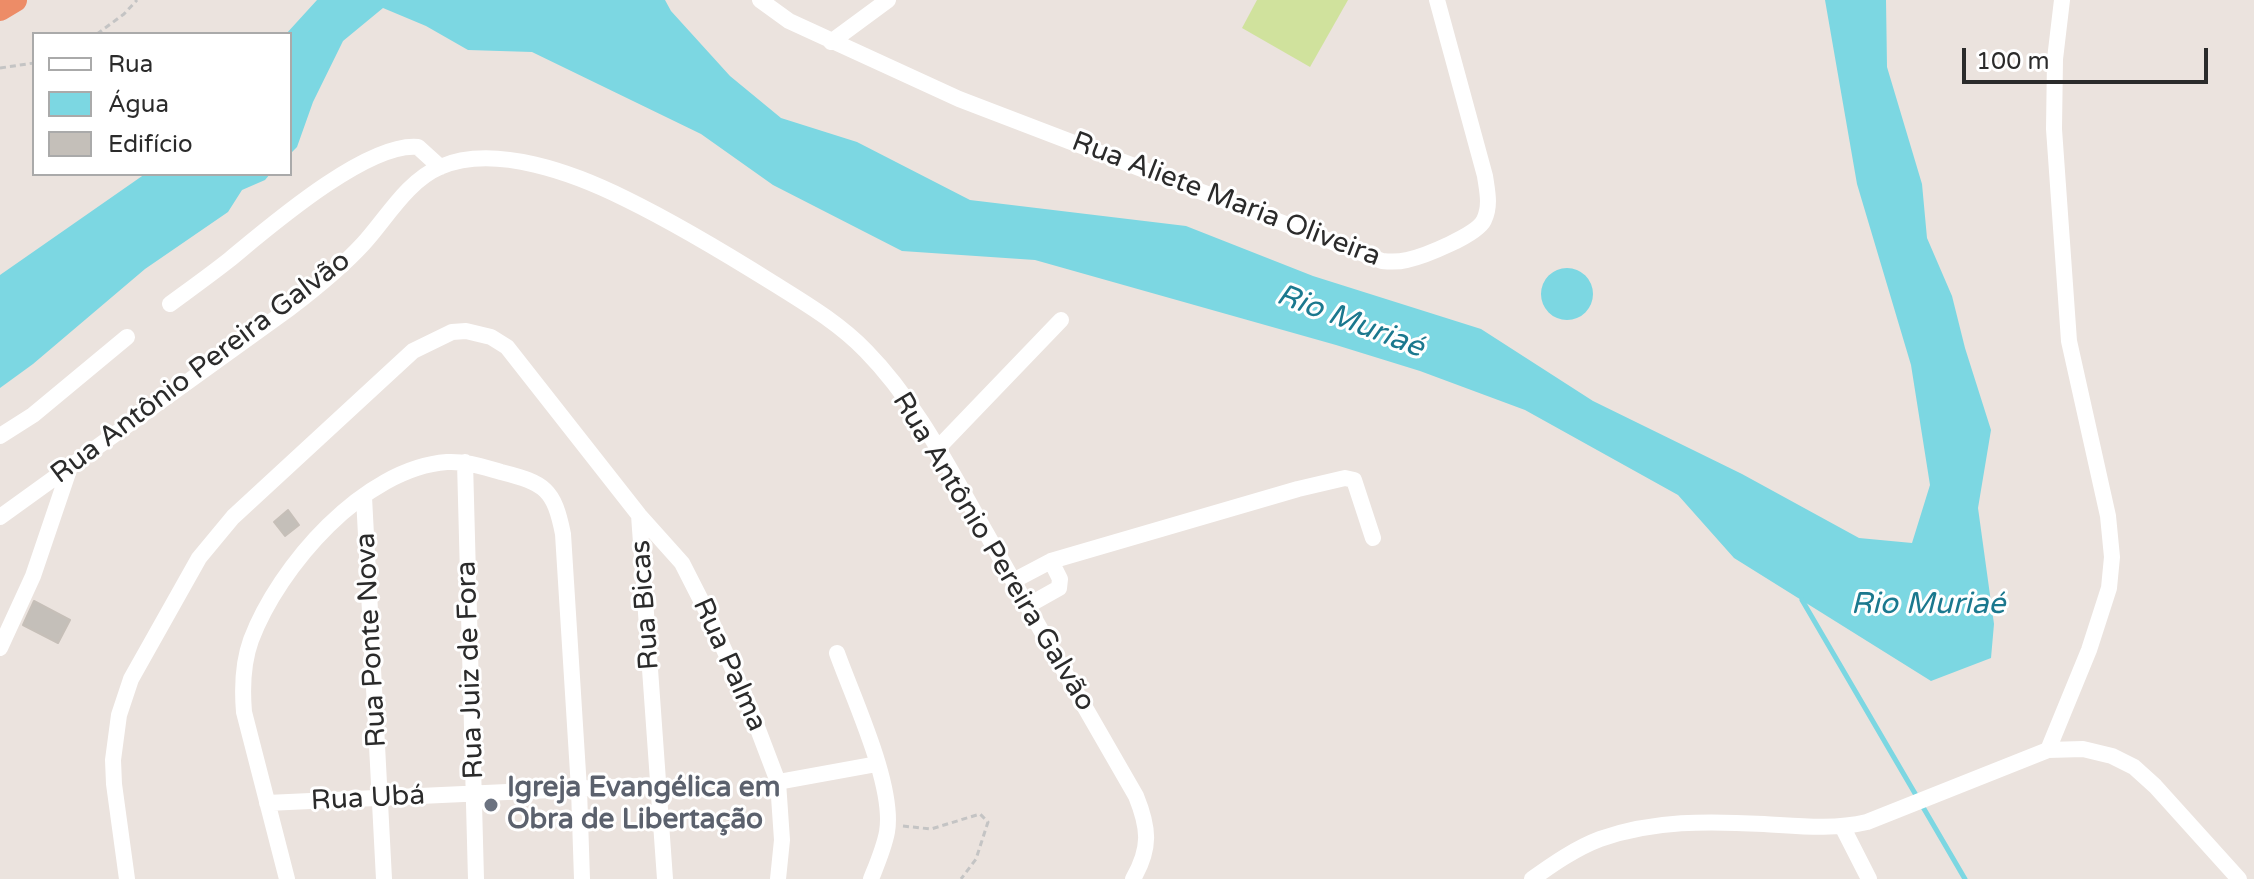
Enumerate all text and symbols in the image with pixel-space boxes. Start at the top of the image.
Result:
legend [32,32,292,176]
scale bar [1966,32,2212,82]
text: 100 m [1976,47,2050,76]
text: Rua [108,50,153,79]
text: Água [108,90,169,119]
street label: Rua Aliete Maria Oliveira [1067,126,1385,274]
text: Edifício [108,130,193,159]
street label: Rua Antônio Pereira Galvão [45,245,357,491]
water label: Rio Muriaé [1271,278,1429,366]
street label: Rua Antônio Pereira Galvão [884,387,1102,717]
street label: Rua Ponte Nova [350,532,394,748]
street label: Rua Bicas [625,539,667,671]
street label: Rua Juiz de Fora [450,560,492,780]
water label: Rio Muriaé [1851,587,2005,623]
street label: Rua Palma [685,593,773,737]
place label: Igreja Evangélica em Obra de Libertação [507,772,780,838]
street label: Rua Ubá [310,779,426,819]
marker: Igreja Evangélica em Obra de Libertação [482,796,500,814]

